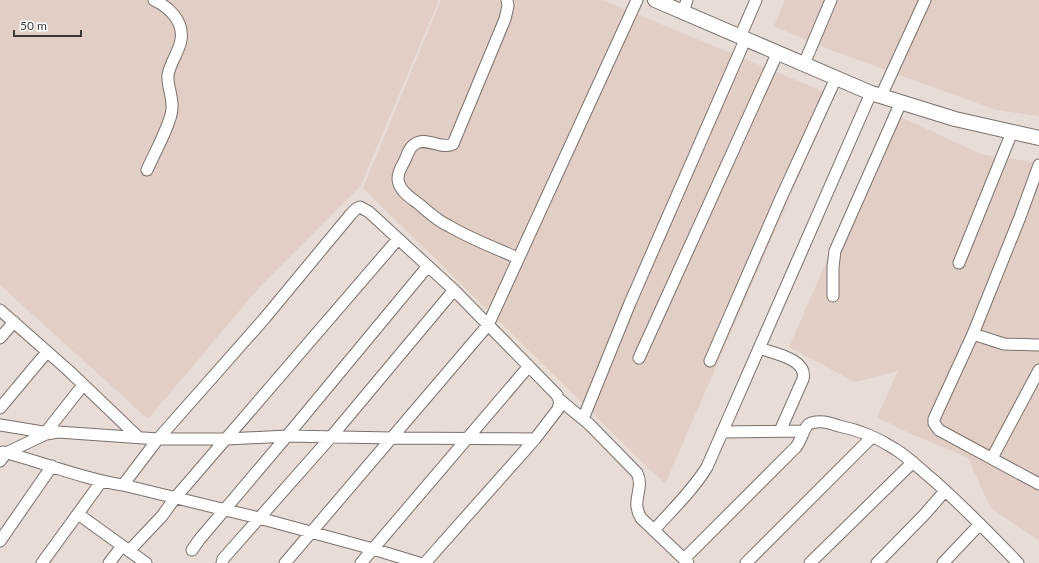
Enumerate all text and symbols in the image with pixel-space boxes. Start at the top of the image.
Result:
scale bar [14,12,81,38]
text: 50 m [20,18,47,33]

